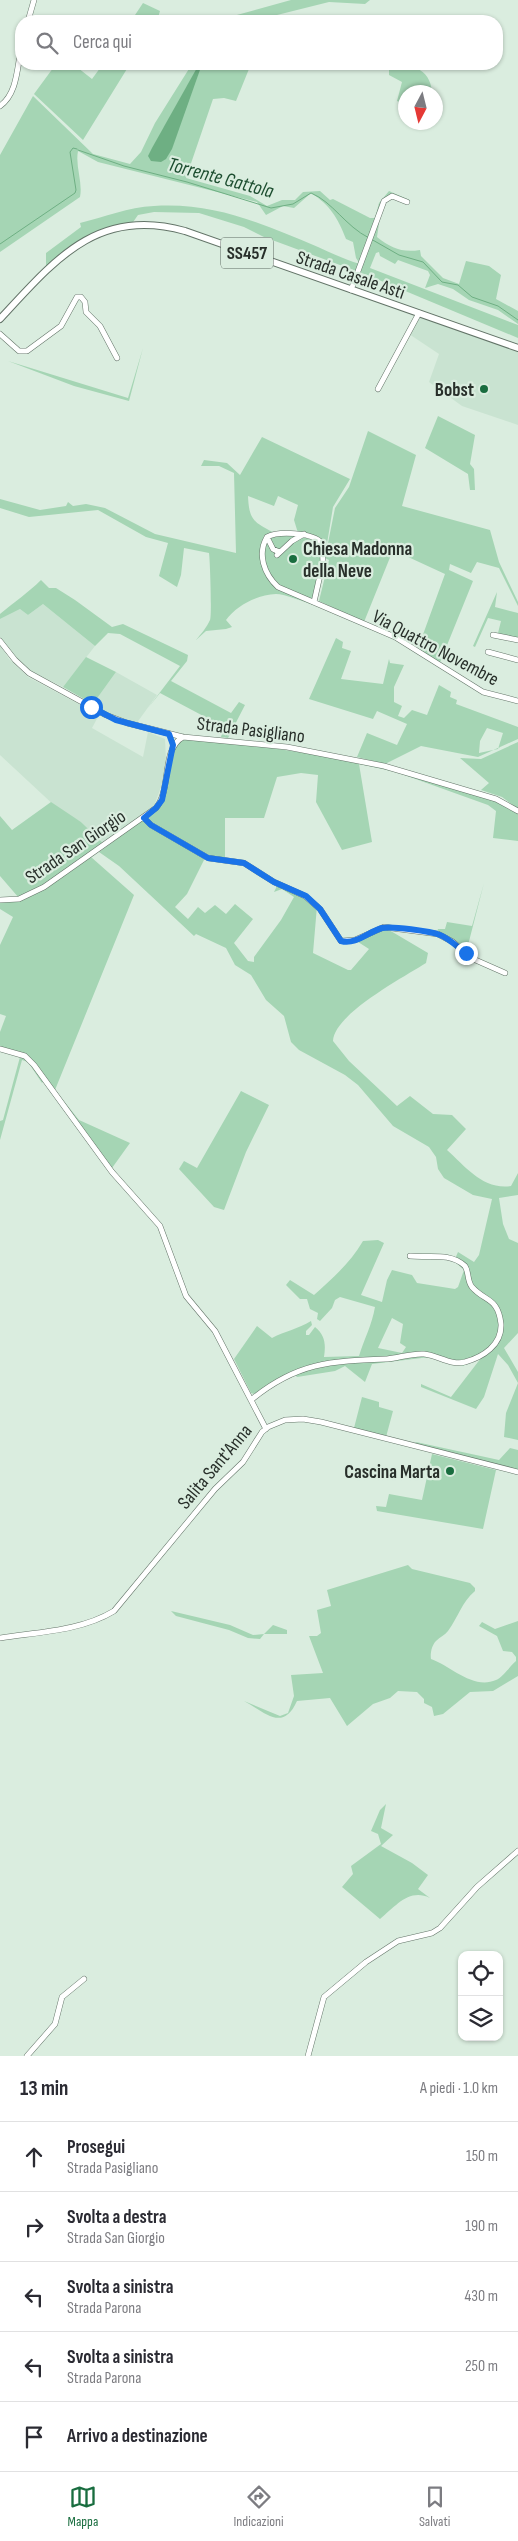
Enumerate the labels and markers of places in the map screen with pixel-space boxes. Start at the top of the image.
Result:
place label: Bobst [435,379,474,402]
marker: Bobst [478,383,490,395]
place label: Chiesa Madonna della Neve [303,538,412,583]
marker: Chiesa Madonna della Neve [287,553,299,565]
place label: Cascina Marta [344,1461,440,1484]
marker: Cascina Marta [444,1465,456,1477]

